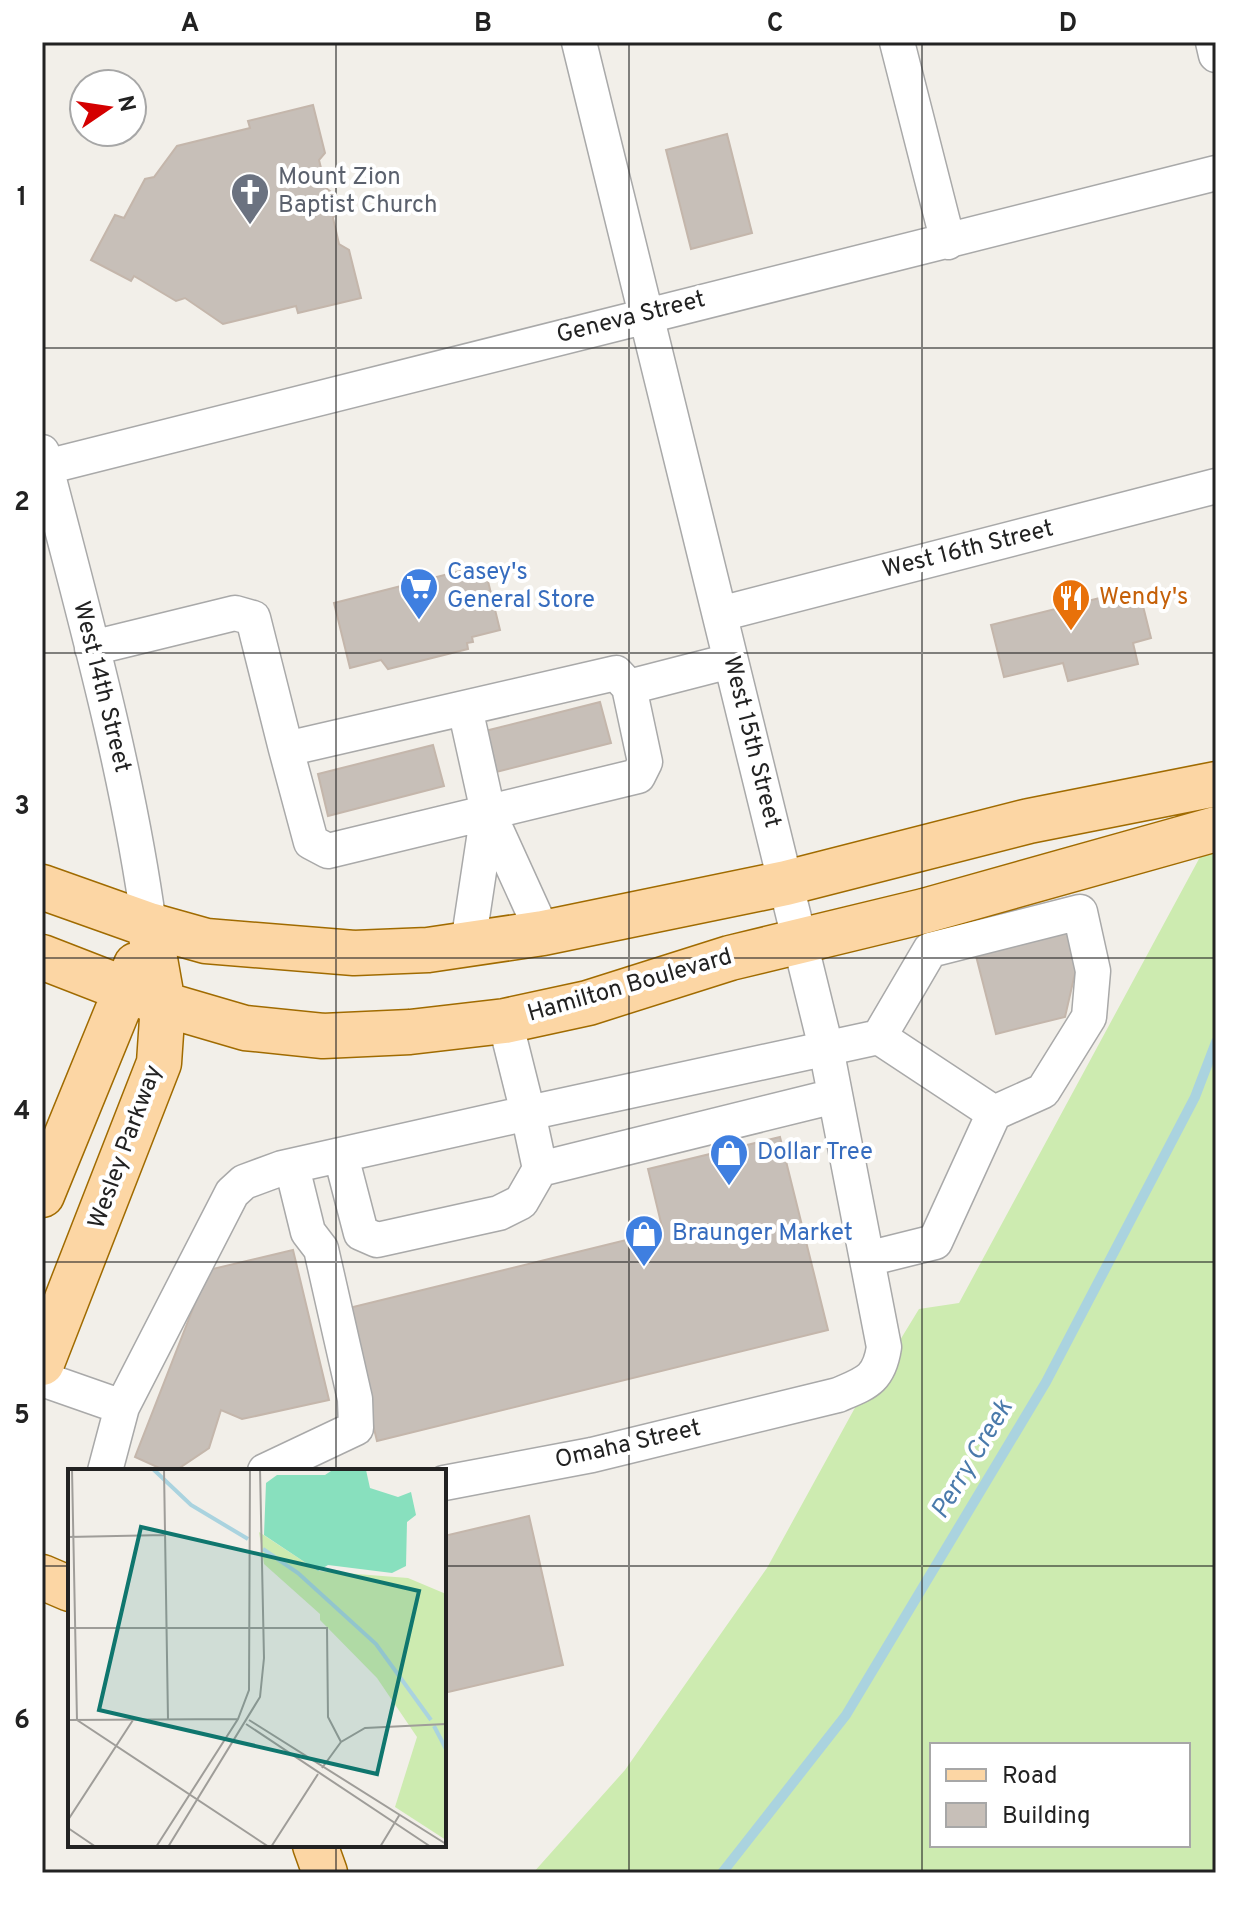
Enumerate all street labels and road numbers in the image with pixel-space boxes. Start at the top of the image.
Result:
street label: Geneva Street [554,285,708,351]
street label: West 16th Street [879,514,1057,586]
street label: West 14th Street [65,598,137,776]
street label: West 15th Street [715,653,787,831]
street label: Hamilton Boulevard [524,942,736,1030]
street label: Wesley Parkway [82,1061,170,1233]
street label: Omaha Street [552,1414,704,1476]

